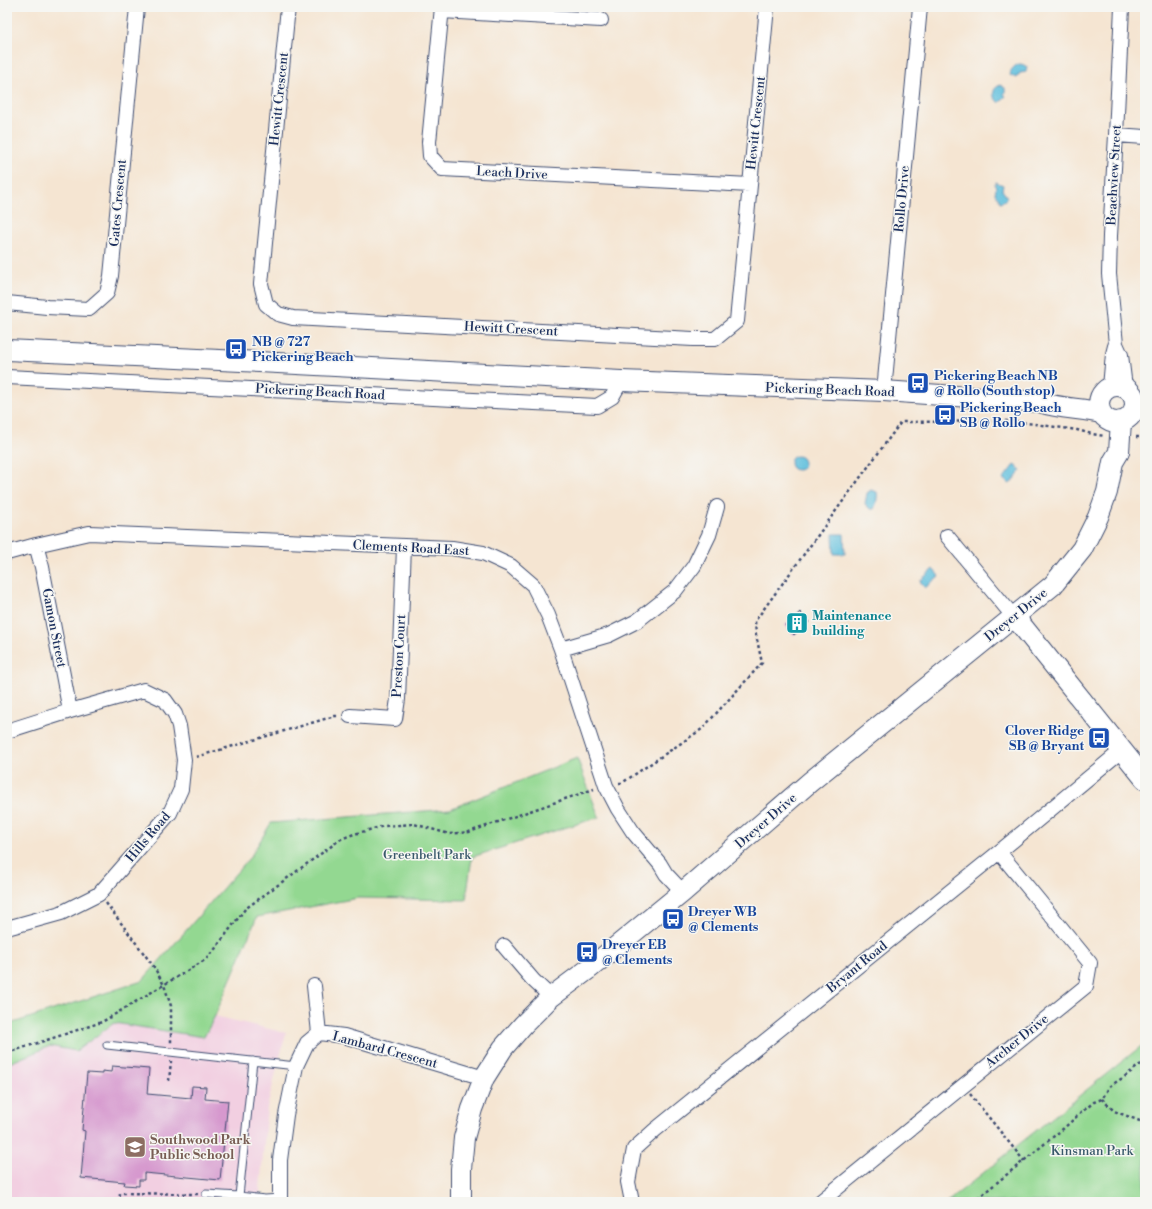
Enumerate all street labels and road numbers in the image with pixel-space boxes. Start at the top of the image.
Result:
street label: Hewitt Crescent [266,51,292,147]
street label: Hewitt Crescent [743,75,769,171]
street label: Beachview Street [1103,124,1125,227]
street label: Gates Crescent [106,158,130,247]
street label: Leach Drive [476,163,549,183]
street label: Rollo Drive [891,165,913,233]
street label: Hewitt Crescent [464,319,559,339]
street label: Pickering Beach Road [765,380,896,400]
street label: Pickering Beach Road [255,381,386,403]
street label: Clements Road East [352,537,470,559]
street label: Dreyer Drive [981,585,1051,645]
street label: Gamon Street [38,587,70,669]
street label: Preston Court [389,614,409,698]
street label: Dreyer Drive [732,790,800,852]
street label: Hills Road [122,808,174,865]
street label: Bryant Road [823,937,891,997]
street label: Archer Drive [981,1010,1052,1072]
street label: Lambard Crescent [331,1028,440,1072]

